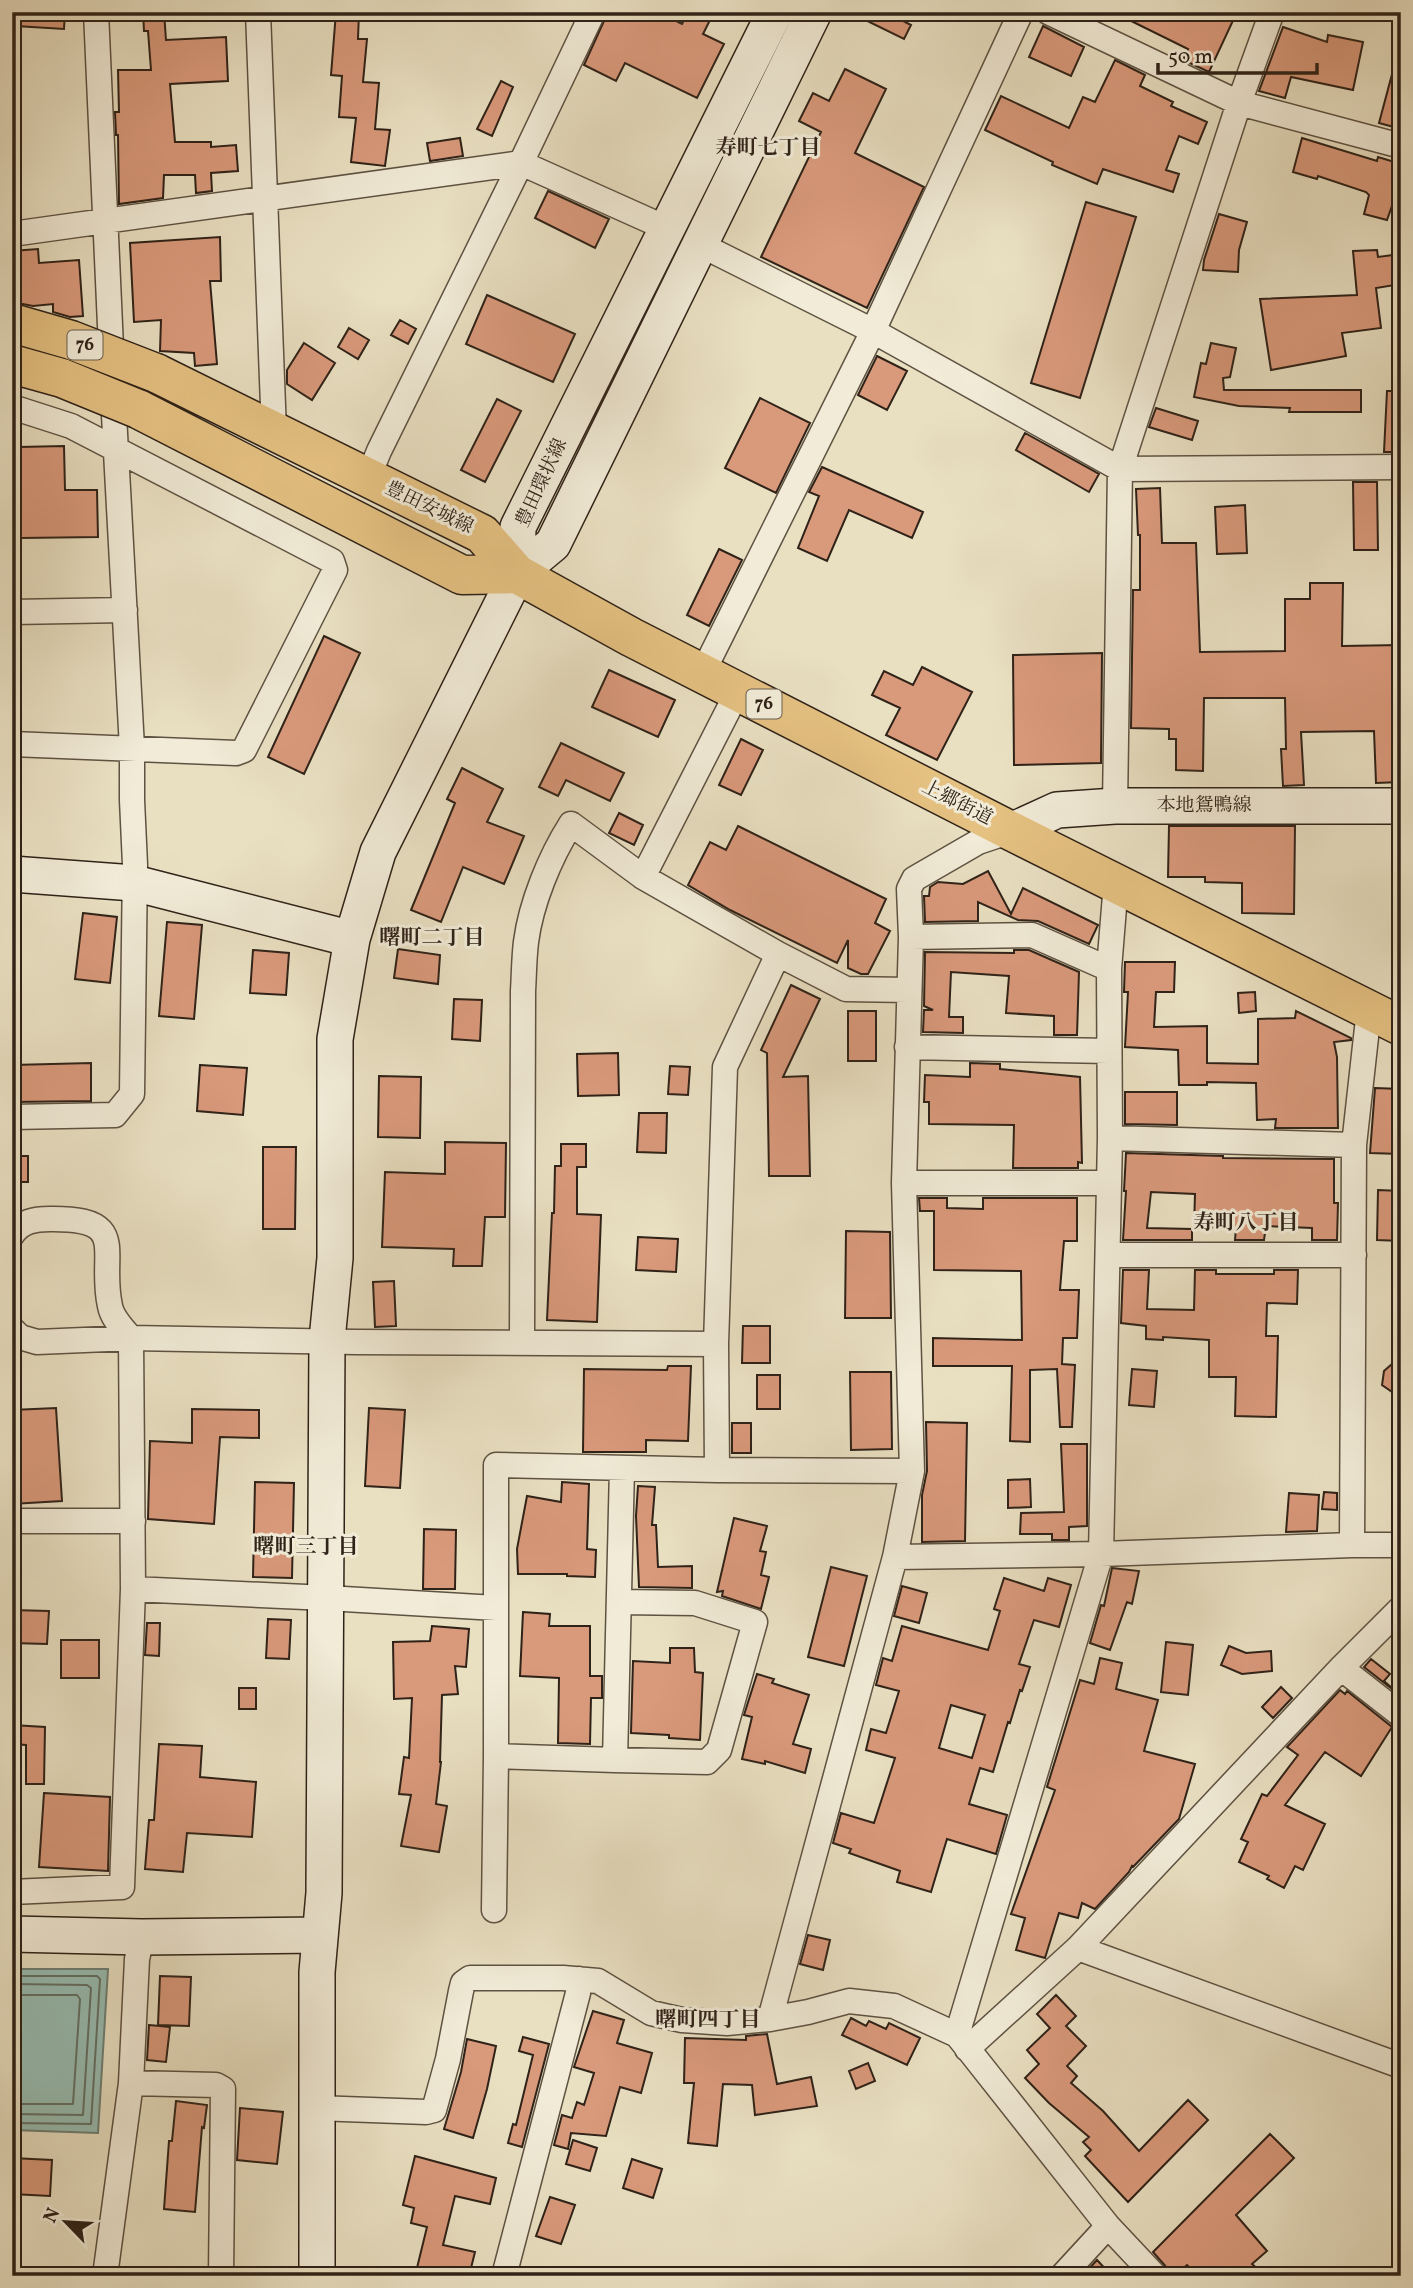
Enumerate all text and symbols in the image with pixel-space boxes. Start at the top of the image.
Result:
scale bar [1158,32,1317,76]
text: 50 m [1168,43,1213,72]
district label: 寿町七丁目 [716,134,821,163]
road number: 76 [68,330,102,360]
street label: 豊田環状線 [510,434,574,532]
street label: 豊田安城線 [381,475,477,541]
road number: 76 [746,690,782,718]
street label: 上郷街道 [917,774,997,832]
street label: 本地鴛鴨線 [1156,793,1252,819]
district label: 曙町二丁目 [380,924,485,953]
district label: 寿町八丁目 [1194,1209,1299,1238]
district label: 曙町三丁目 [254,1533,359,1562]
district label: 曙町四丁目 [656,2006,761,2035]
north arrow [32,2186,102,2256]
text: N [38,2204,67,2227]

